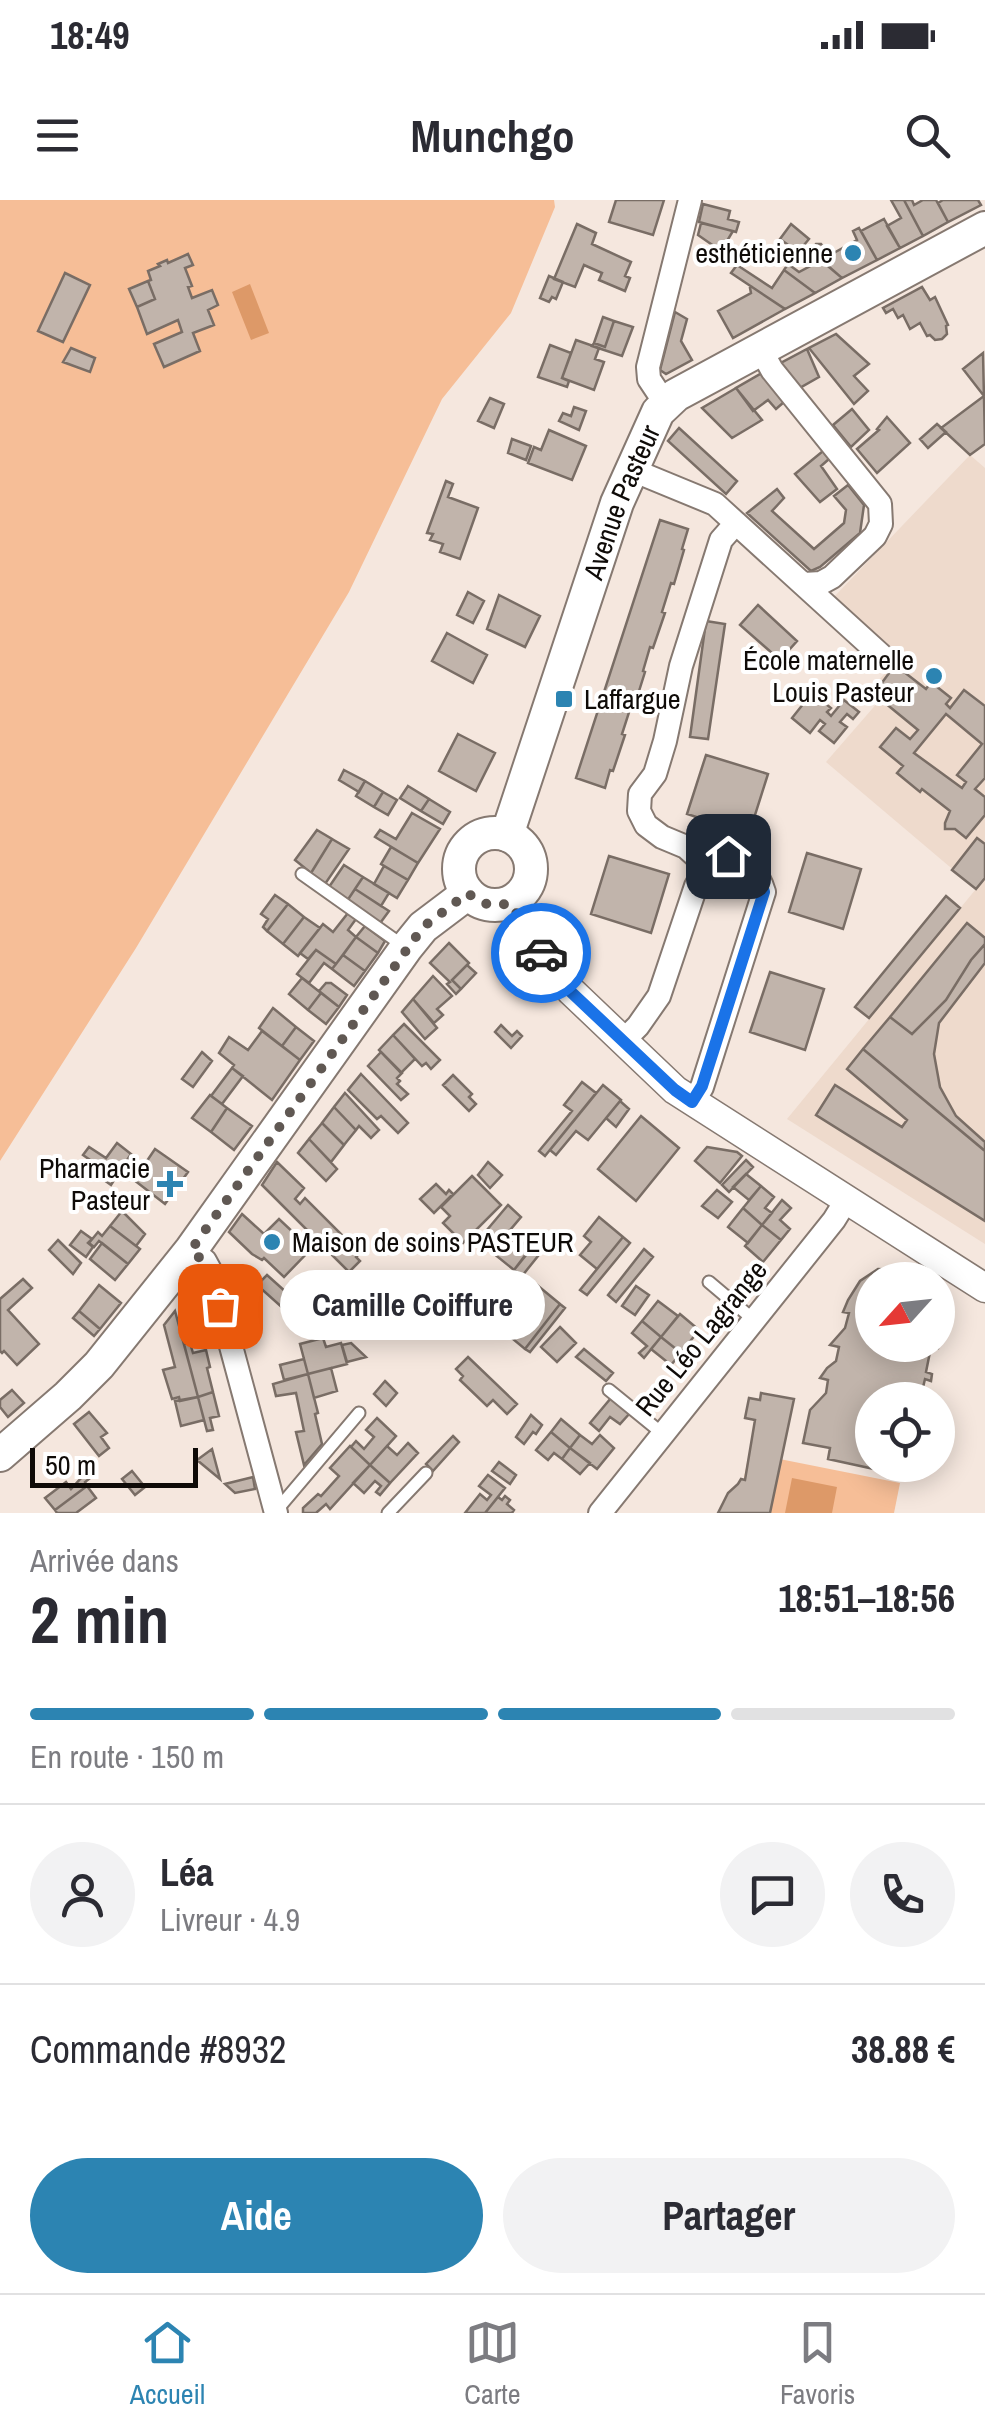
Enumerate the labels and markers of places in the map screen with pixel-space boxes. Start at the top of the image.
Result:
place label: esthéticienne [695,234,833,272]
marker: esthéticienne [842,242,864,264]
place label: École maternelle Louis Pasteur [743,641,914,711]
marker: École maternelle Louis Pasteur [923,665,945,687]
place label: Laffargue [584,680,681,718]
marker: Laffargue [553,688,575,710]
pin [686,814,771,899]
place label: Pharmacie Pasteur [39,1149,150,1219]
marker: Pharmacie Pasteur [159,1173,181,1195]
place label: Maison de soins PASTEUR [292,1223,574,1261]
marker: Maison de soins PASTEUR [261,1231,283,1253]
pin [178,1264,263,1349]
callout: Camille Coiffure [280,1271,545,1341]

